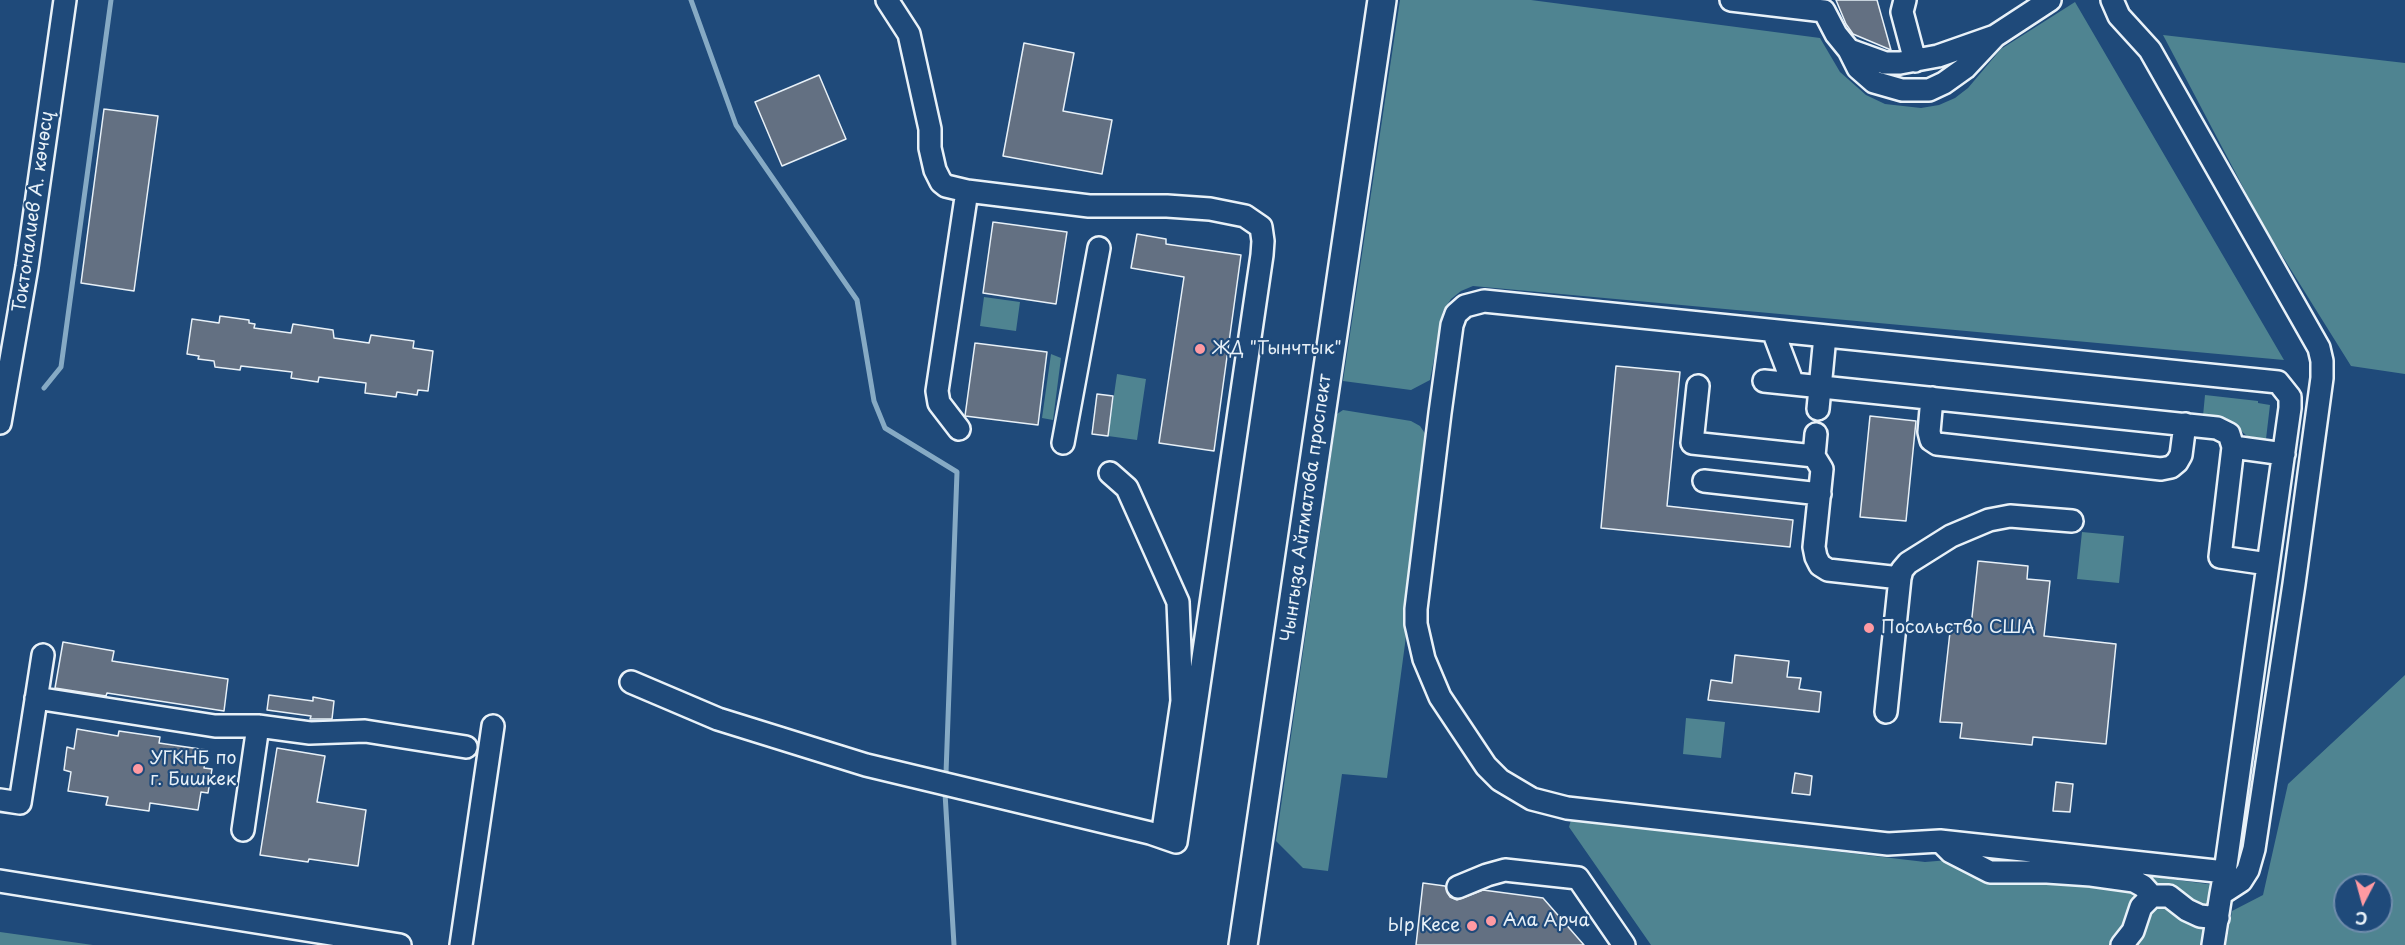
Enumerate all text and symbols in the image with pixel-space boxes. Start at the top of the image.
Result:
street label: Токтоналиев А. көчөсү [9,110,59,314]
place label: ЖД "Тынчтык" [1212,338,1342,360]
marker: ЖД "Тынчтык" [1193,342,1207,356]
street label: Чынгыза Айтматова проспект [1277,373,1337,643]
place label: Посольство США [1881,617,2035,639]
marker: Посольство США [1862,621,1876,635]
place label: УГКНБ по г. Бишкек [150,748,237,790]
marker: УГКНБ по г. Бишкек [131,762,145,776]
north arrow [2333,873,2393,933]
text: С [2354,906,2369,931]
place label: Ала Арча [1503,910,1590,932]
marker: Ала Арча [1484,914,1498,928]
place label: Ыр Кесе [1388,915,1460,937]
marker: Ыр Кесе [1465,919,1479,933]

